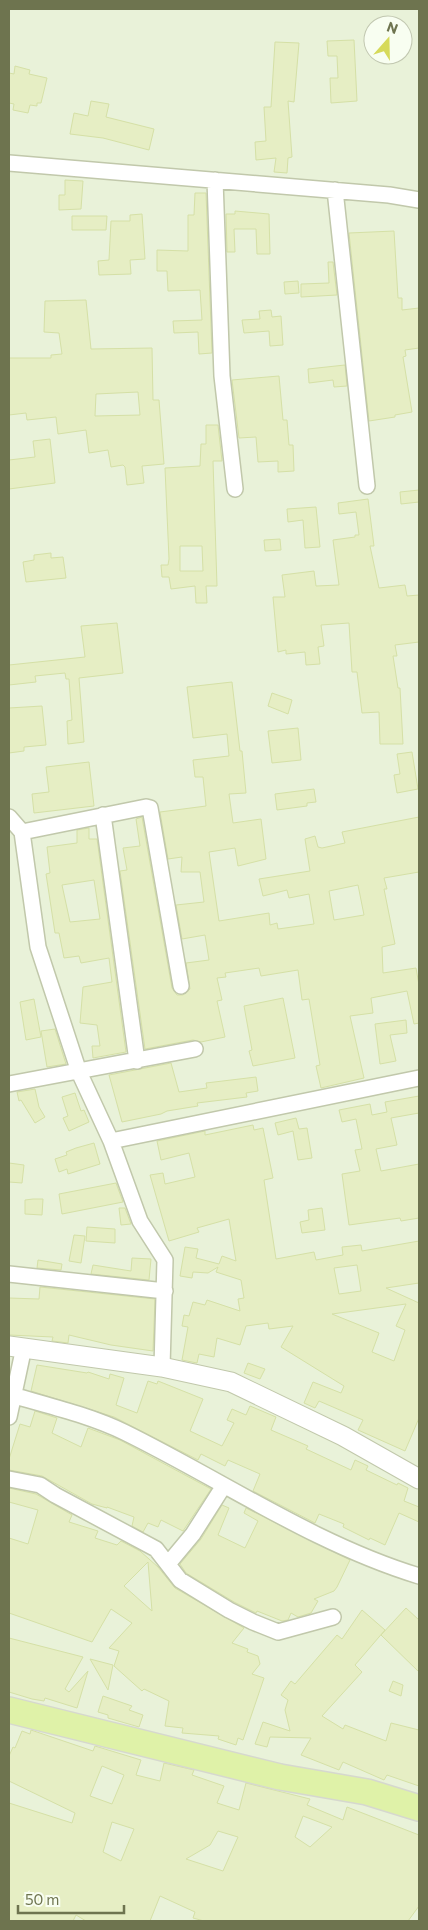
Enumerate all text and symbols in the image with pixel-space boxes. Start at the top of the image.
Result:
north arrow [363,15,413,65]
text: N [385,18,400,37]
scale bar [18,1882,124,1914]
text: 50 m [25,1890,59,1908]

